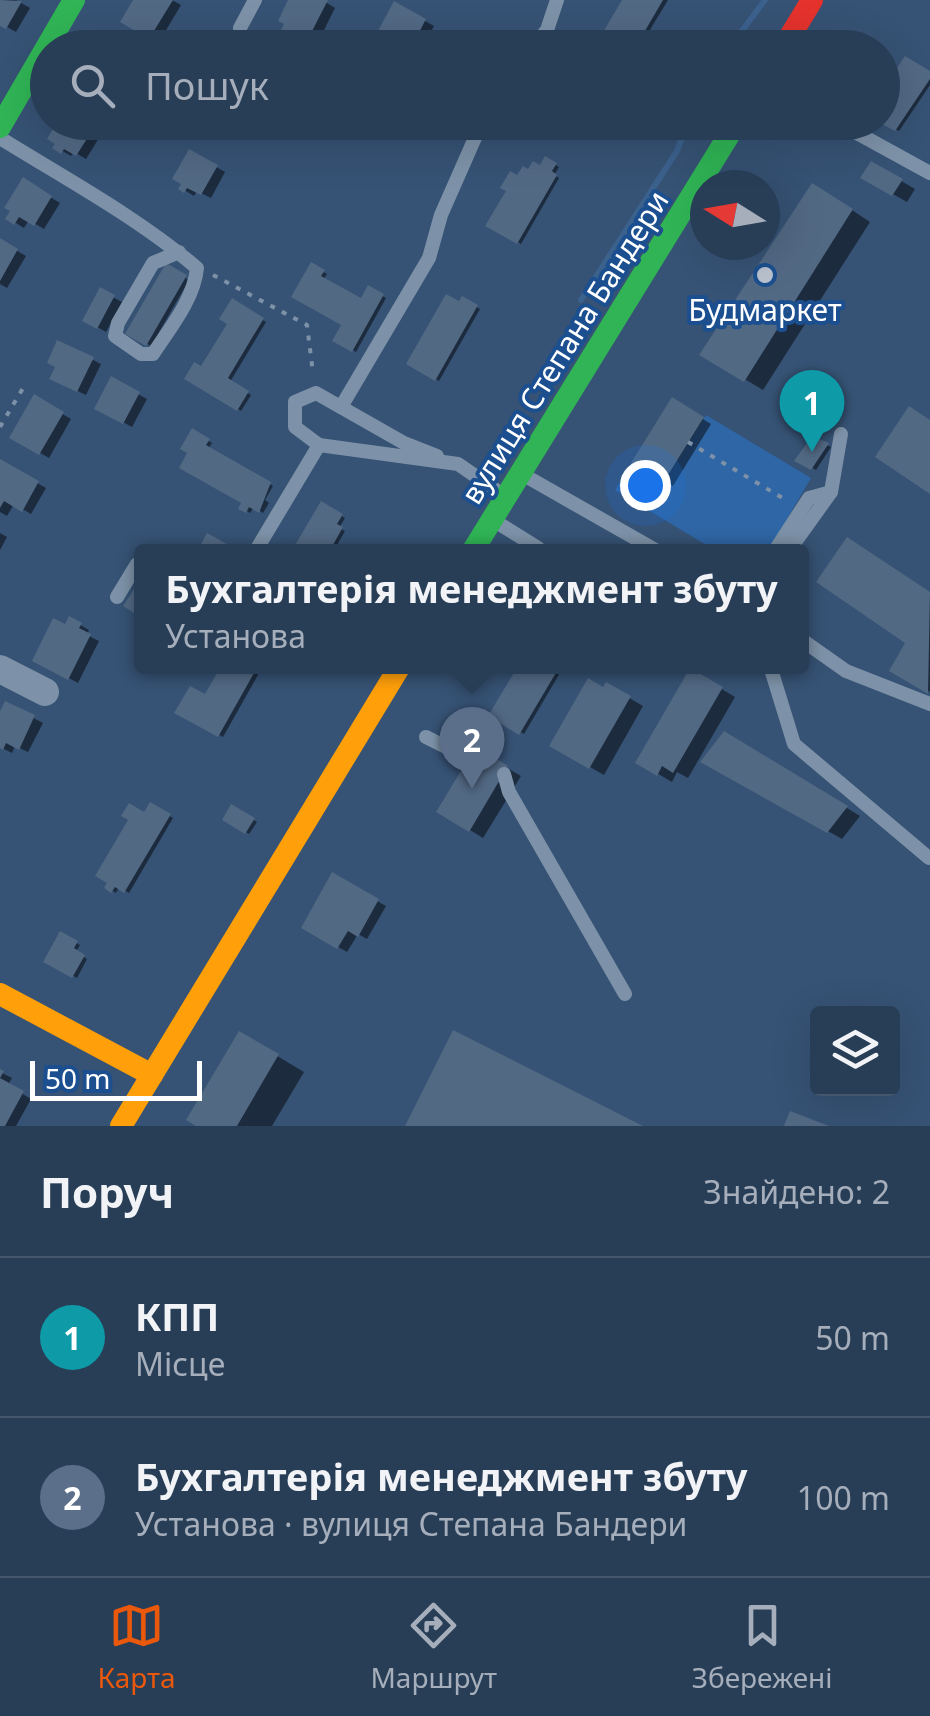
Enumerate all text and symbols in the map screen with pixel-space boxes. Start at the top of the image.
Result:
search box [30,30,900,140]
icon: search [65,58,120,113]
text: Пошук [145,59,269,111]
north arrow [690,170,780,260]
street label: вулиця Степана Бандери [451,182,677,512]
marker: Будмаркет [754,264,776,286]
place label: Будмаркет [688,289,842,330]
pin: 1 [780,370,844,452]
your location [620,460,671,511]
popup [134,544,809,674]
text: Бухгалтерія менеджмент збуту [165,562,778,614]
text: Установа [165,614,306,657]
pin: 2 [440,706,504,789]
map controls [810,1006,900,1096]
button: layers [810,1006,900,1096]
scale bar [30,1056,202,1100]
text: 50 m [45,1059,111,1097]
text: Поруч [40,1163,174,1220]
text: Знайдено: 2 [703,1170,890,1213]
text: КПП [135,1290,219,1342]
text: 1 [63,1316,82,1359]
text: 50 m [815,1316,890,1359]
text: Місце [135,1342,225,1385]
text: Бухгалтерія менеджмент збуту [135,1450,748,1502]
text: 2 [63,1476,82,1519]
text: 100 m [797,1476,890,1519]
text: Установа · вулиця Степана Бандери [135,1502,687,1545]
tab: Карта [97,1598,176,1696]
tab: Маршрут [370,1598,497,1696]
tab: Збережені [692,1598,833,1696]

